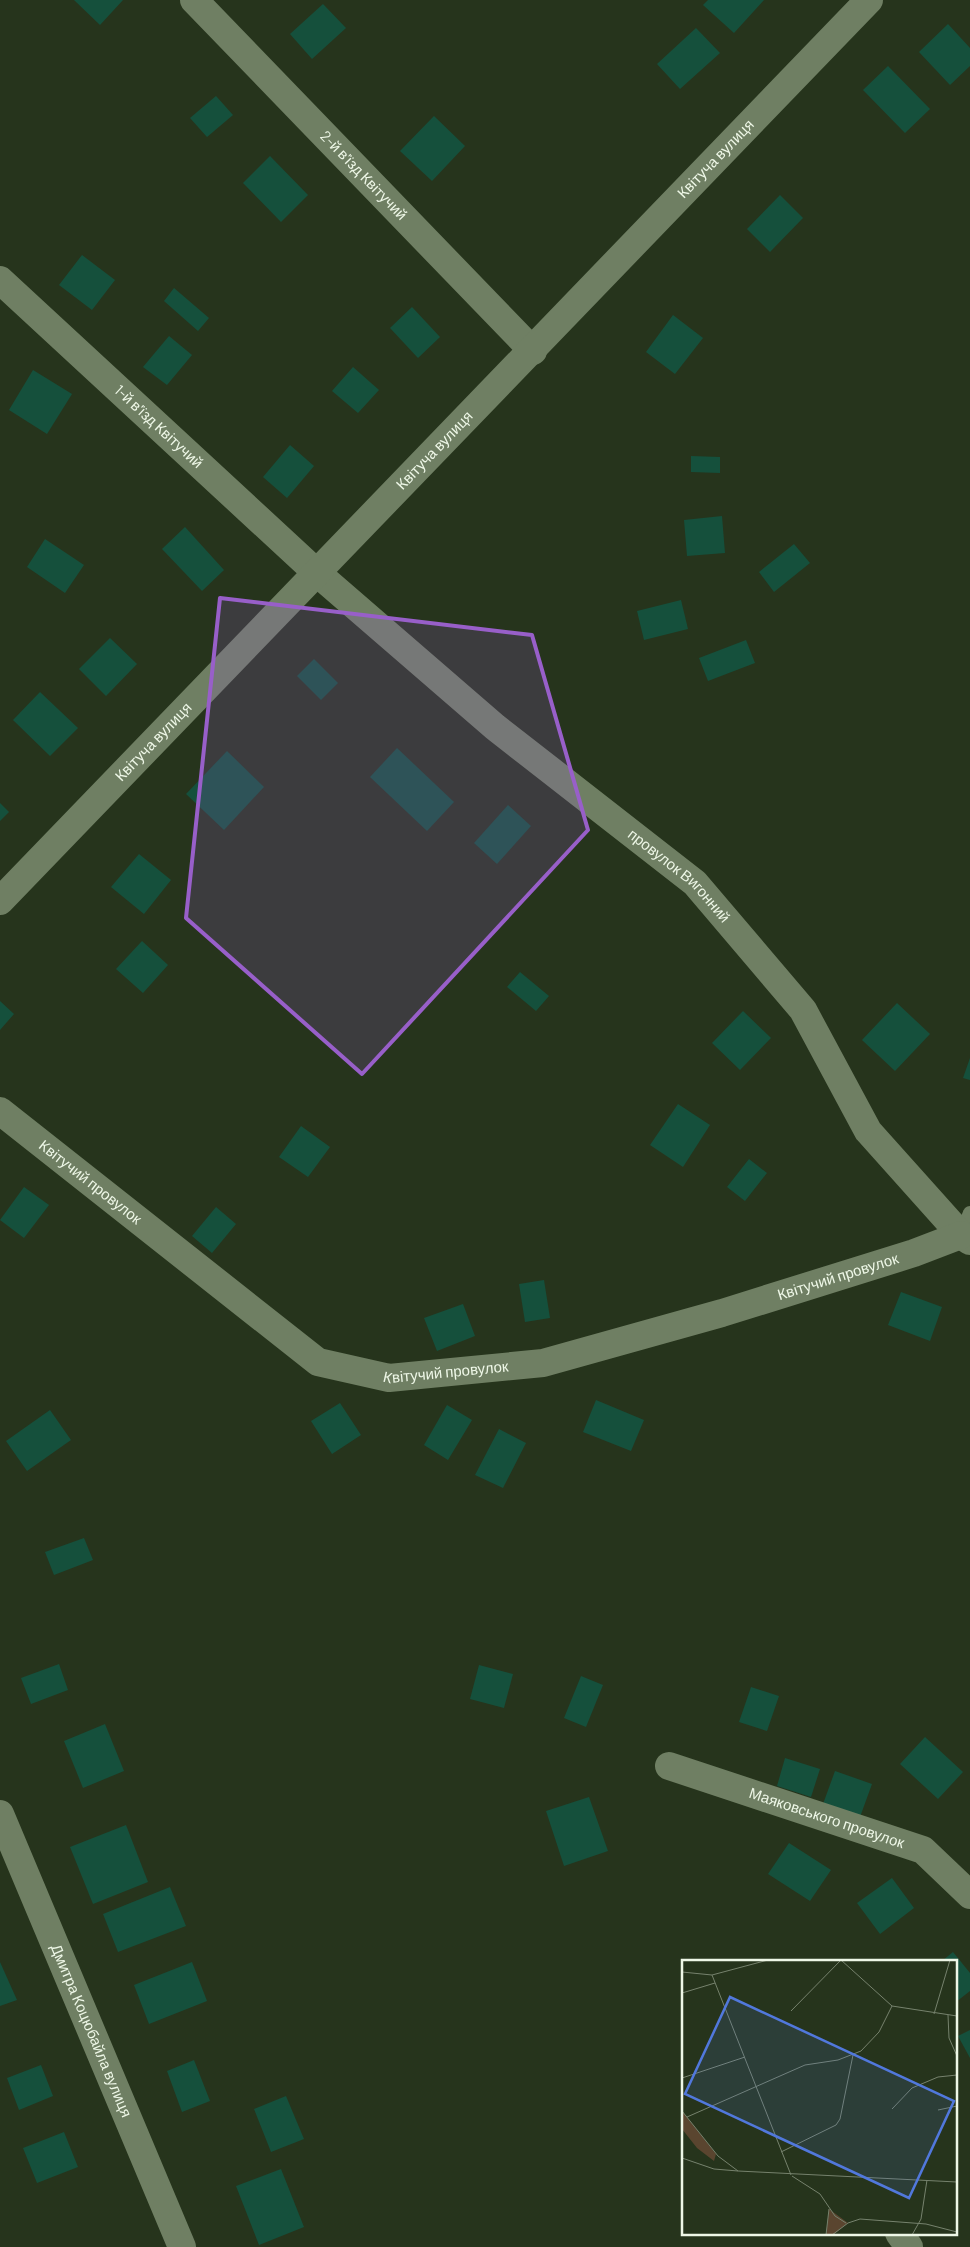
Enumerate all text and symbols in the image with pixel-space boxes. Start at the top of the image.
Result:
street label: Квітуча вулиця [673,115,757,201]
street label: 2-й в'їзд Квітучий [317,126,411,223]
street label: 1-й в'їзд Квітучий [111,380,207,471]
street label: Квітуча вулиця [392,407,476,493]
street label: Квітуча вулиця [111,698,195,784]
street label: провулок Вигонний [625,824,734,926]
street label: Квітучий провулок [36,1135,146,1228]
street label: Квітучий провулок [775,1248,901,1303]
street label: Квітучий провулок [382,1356,510,1387]
street label: Маяковського провулок [747,1783,907,1851]
street label: Дмитра Коцюбайла вулиця [48,1941,136,2120]
inset map [682,1960,958,2234]

